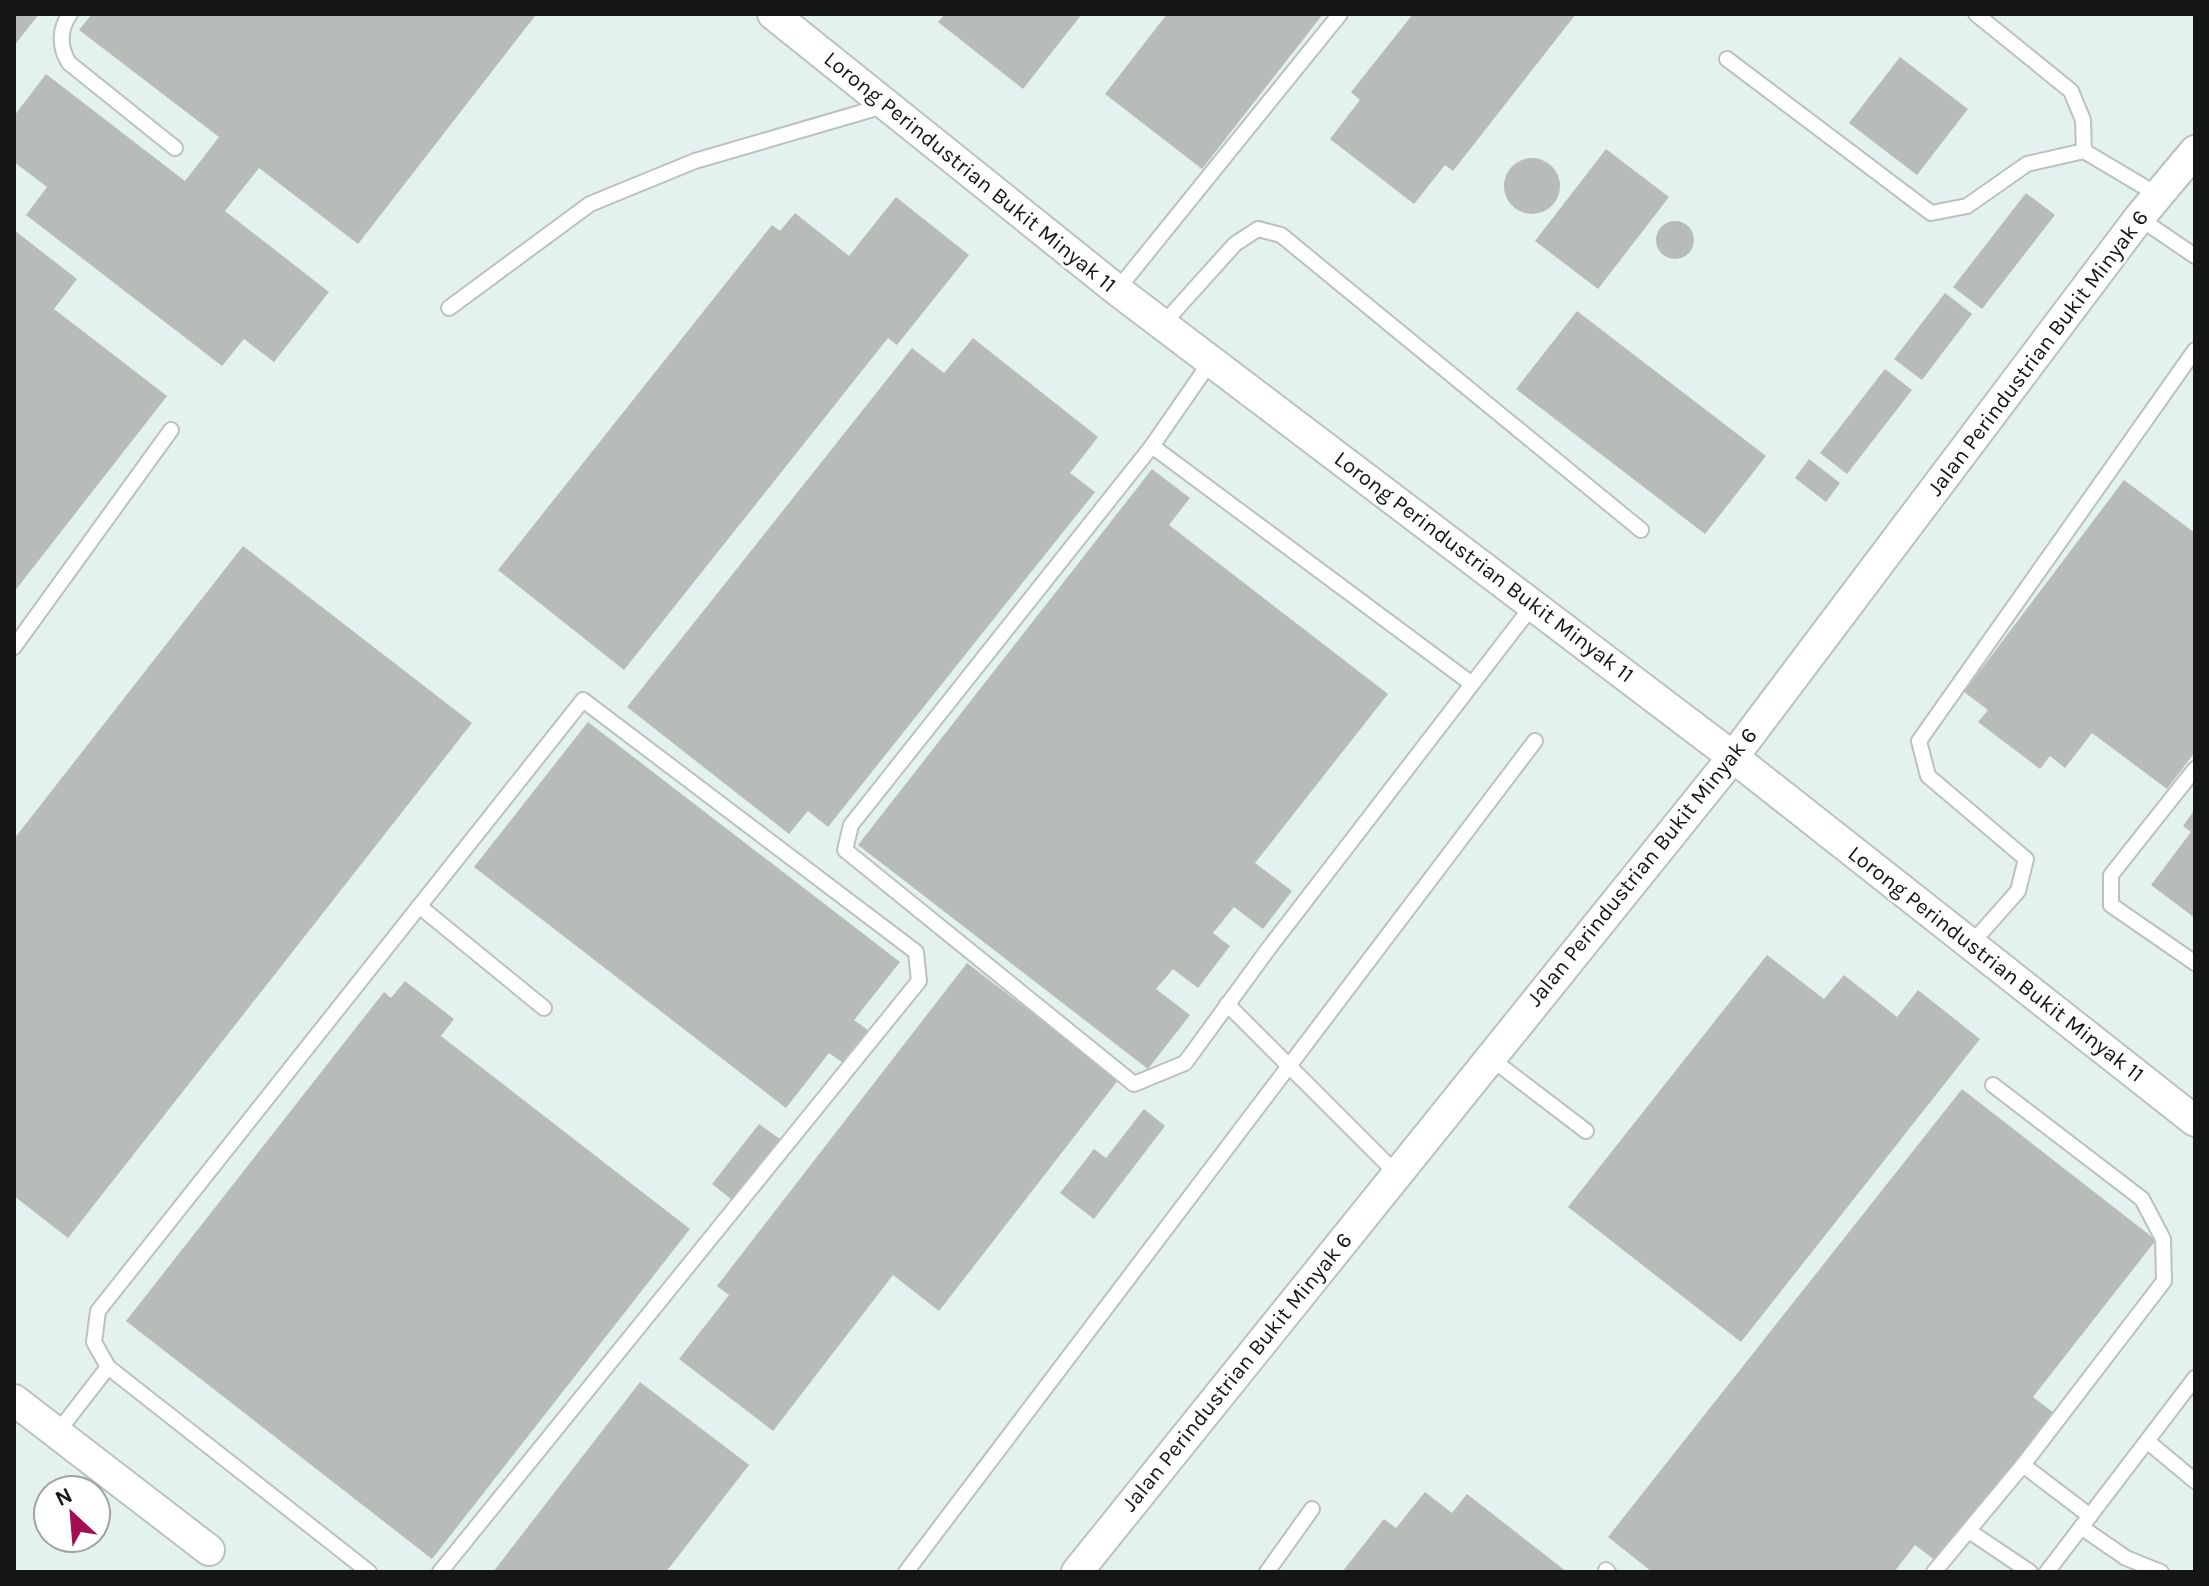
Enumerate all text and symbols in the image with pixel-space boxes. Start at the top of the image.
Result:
street label: Lorong Perindustrian Bukit Minyak 11 [819,46,1121,298]
street label: Jalan Perindustrian Bukit Minyak 6 [1922,205,2154,501]
street label: Lorong Perindustrian Bukit Minyak 11 [1329,446,1639,688]
street label: Jalan Perindustrian Bukit Minyak 6 [1522,723,1762,1011]
street label: Lorong Perindustrian Bukit Minyak 11 [1843,840,2149,1088]
street label: Jalan Perindustrian Bukit Minyak 6 [1117,1228,1357,1516]
north arrow [32,1474,112,1554]
text: N [51,1482,76,1512]

